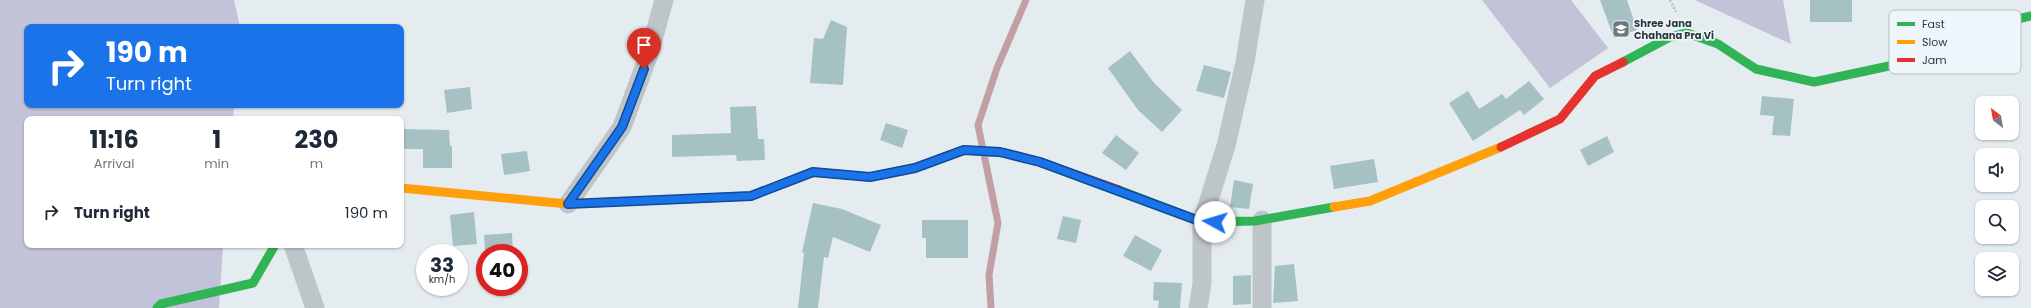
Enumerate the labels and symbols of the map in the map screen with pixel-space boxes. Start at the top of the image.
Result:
legend [1889,10,2021,74]
place label: Shree Jana Chahana Pra Vi [1634,16,1714,43]
text: Fast [1922,16,1945,32]
school or university icon: Shree Jana Chahana Pra Vi [1611,19,1631,39]
pin [627,28,661,69]
text: Slow [1922,34,1947,50]
text: Jam [1922,52,1947,68]
north arrow [1975,96,2019,140]
position arrow [1194,201,1236,243]
speed limit sign: 40 [476,244,528,296]

